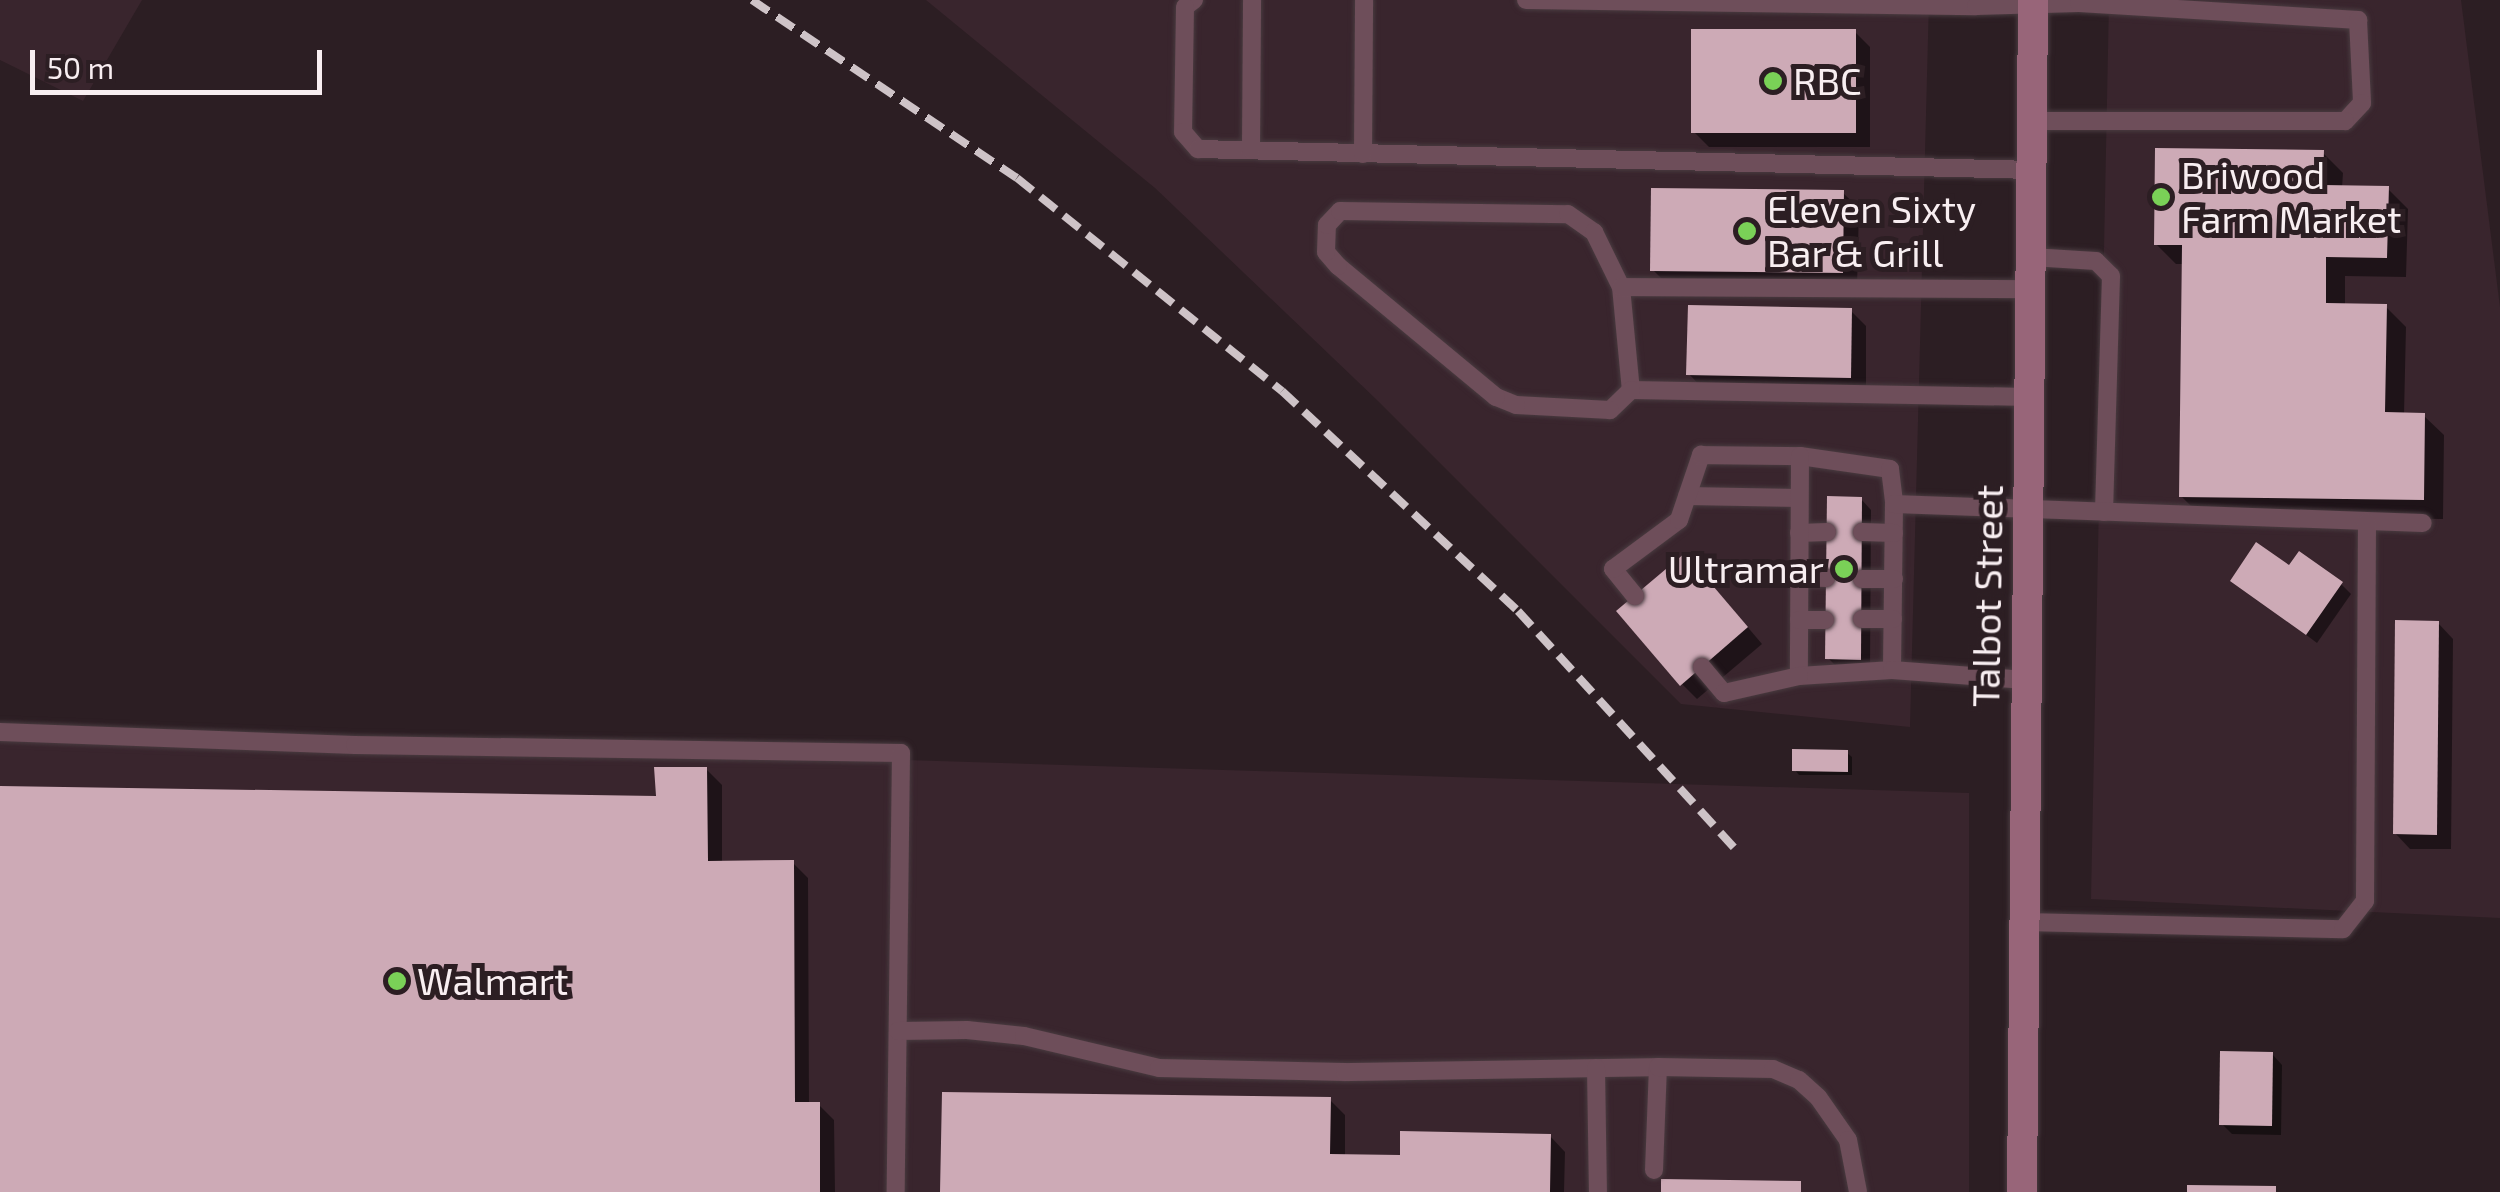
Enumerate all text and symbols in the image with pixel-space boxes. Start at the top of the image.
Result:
scale bar [35,30,328,92]
text: 50 m [47,49,114,85]
place label: RBC [1793,58,1862,104]
marker: RBC [1762,70,1784,92]
place label: Briwood Farm Market [2181,152,2402,242]
place label: Eleven Sixty Bar & Grill [1767,186,1976,276]
marker: Briwood Farm Market [2150,186,2172,208]
marker: Eleven Sixty Bar & Grill [1736,220,1758,242]
street label: Talbot Street [1962,484,2012,708]
place label: Ultramar [1668,546,1824,592]
marker: Ultramar [1833,558,1855,580]
place label: Walmart [417,958,569,1004]
marker: Walmart [386,970,408,992]

